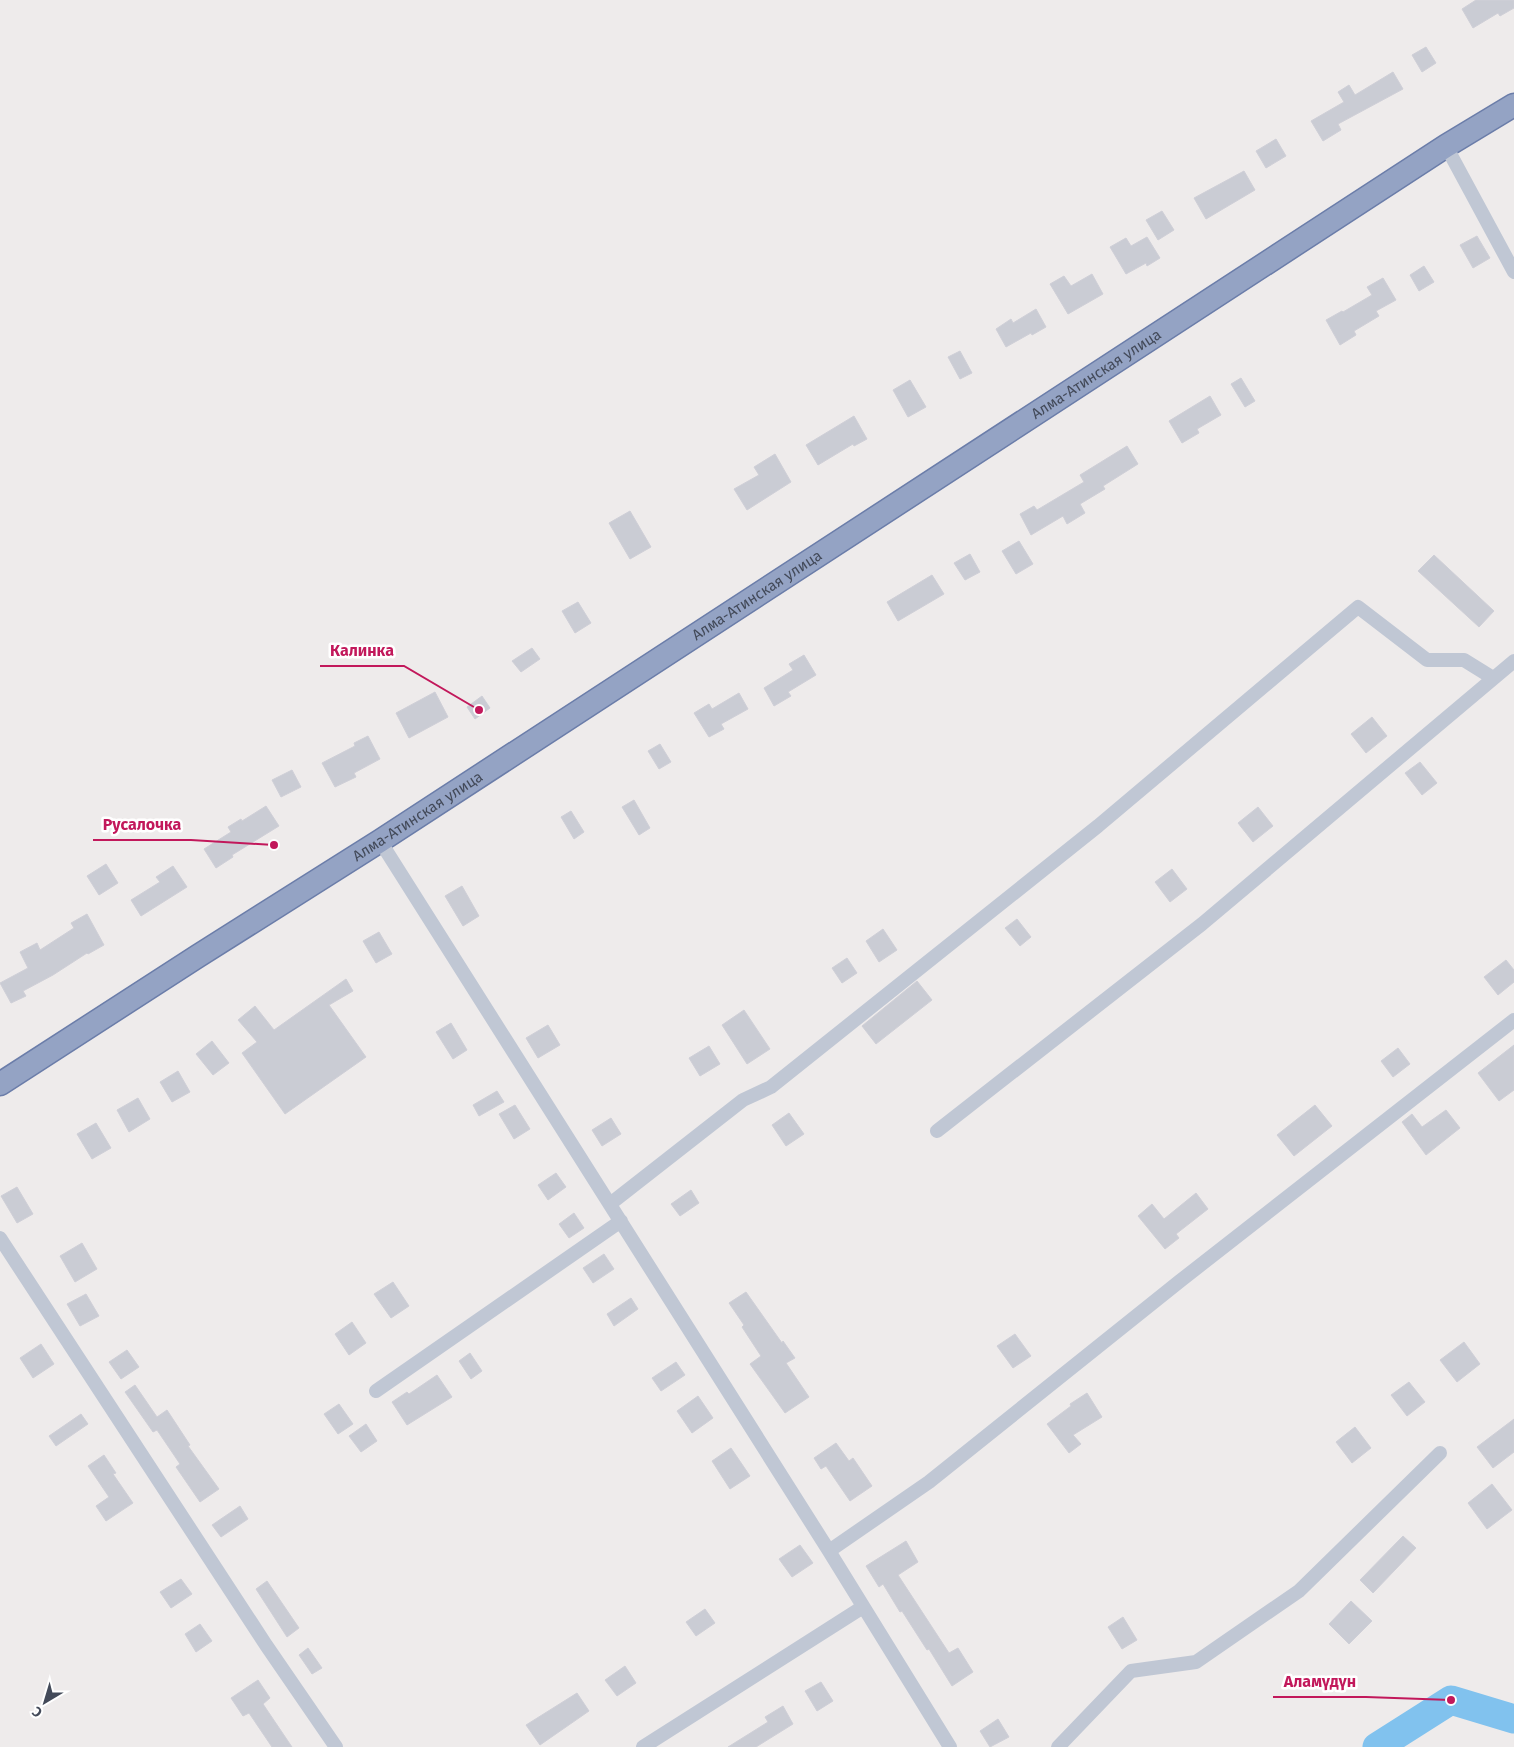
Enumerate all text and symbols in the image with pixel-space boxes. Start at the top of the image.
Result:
street label: Алма-Атинская улица [1028,325,1164,423]
street label: Алма-Атинская улица [689,546,825,644]
callout: Калинка [320,635,404,666]
text: Калинка [330,641,394,660]
street label: Алма-Атинская улица [349,768,486,865]
callout: Русалочка [93,809,191,840]
text: Русалочка [103,815,181,834]
callout: Аламүдүн [1273,1666,1366,1697]
text: Аламүдүн [1283,1672,1356,1691]
north arrow [20,1677,70,1727]
text: С [29,1703,46,1721]

